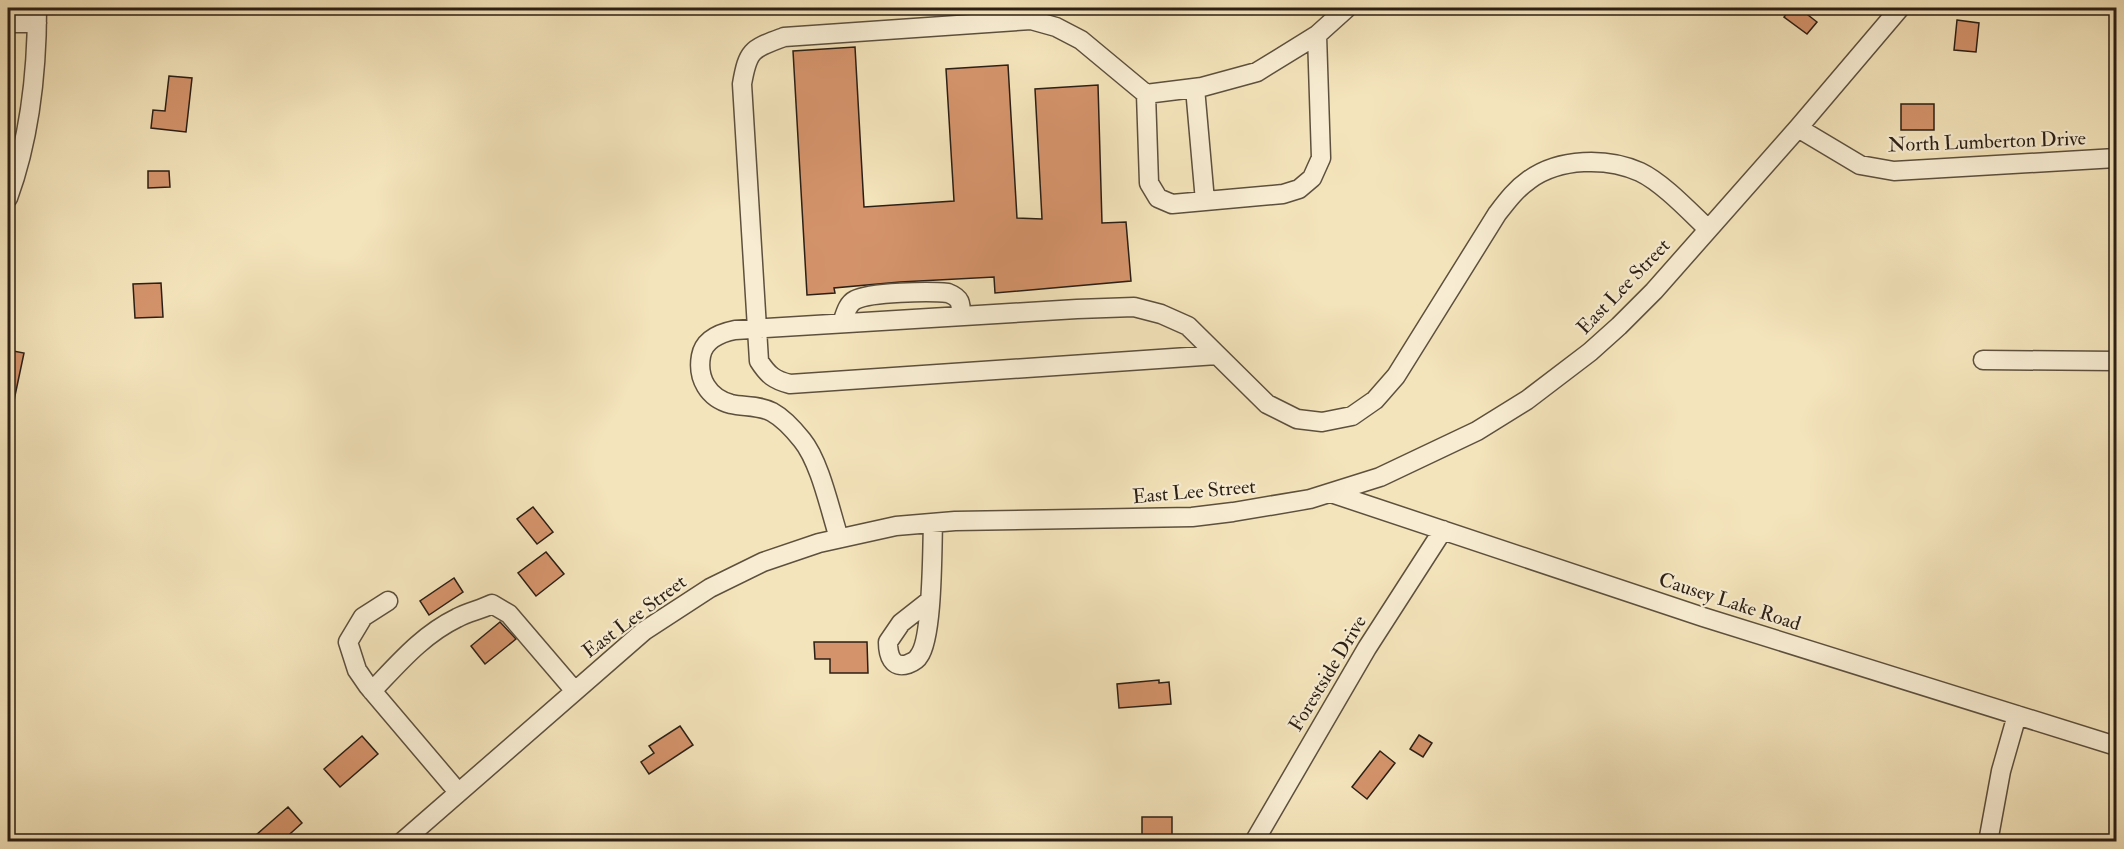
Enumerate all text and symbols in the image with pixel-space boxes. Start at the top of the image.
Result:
street label: North Lumberton Drive [1888,126,2086,157]
street label: East Lee Street [1571,233,1676,340]
street label: East Lee Street [1131,474,1257,509]
street label: Causey Lake Road [1656,567,1804,636]
street label: East Lee Street [577,569,692,664]
street label: Forestside Drive [1283,611,1372,736]

